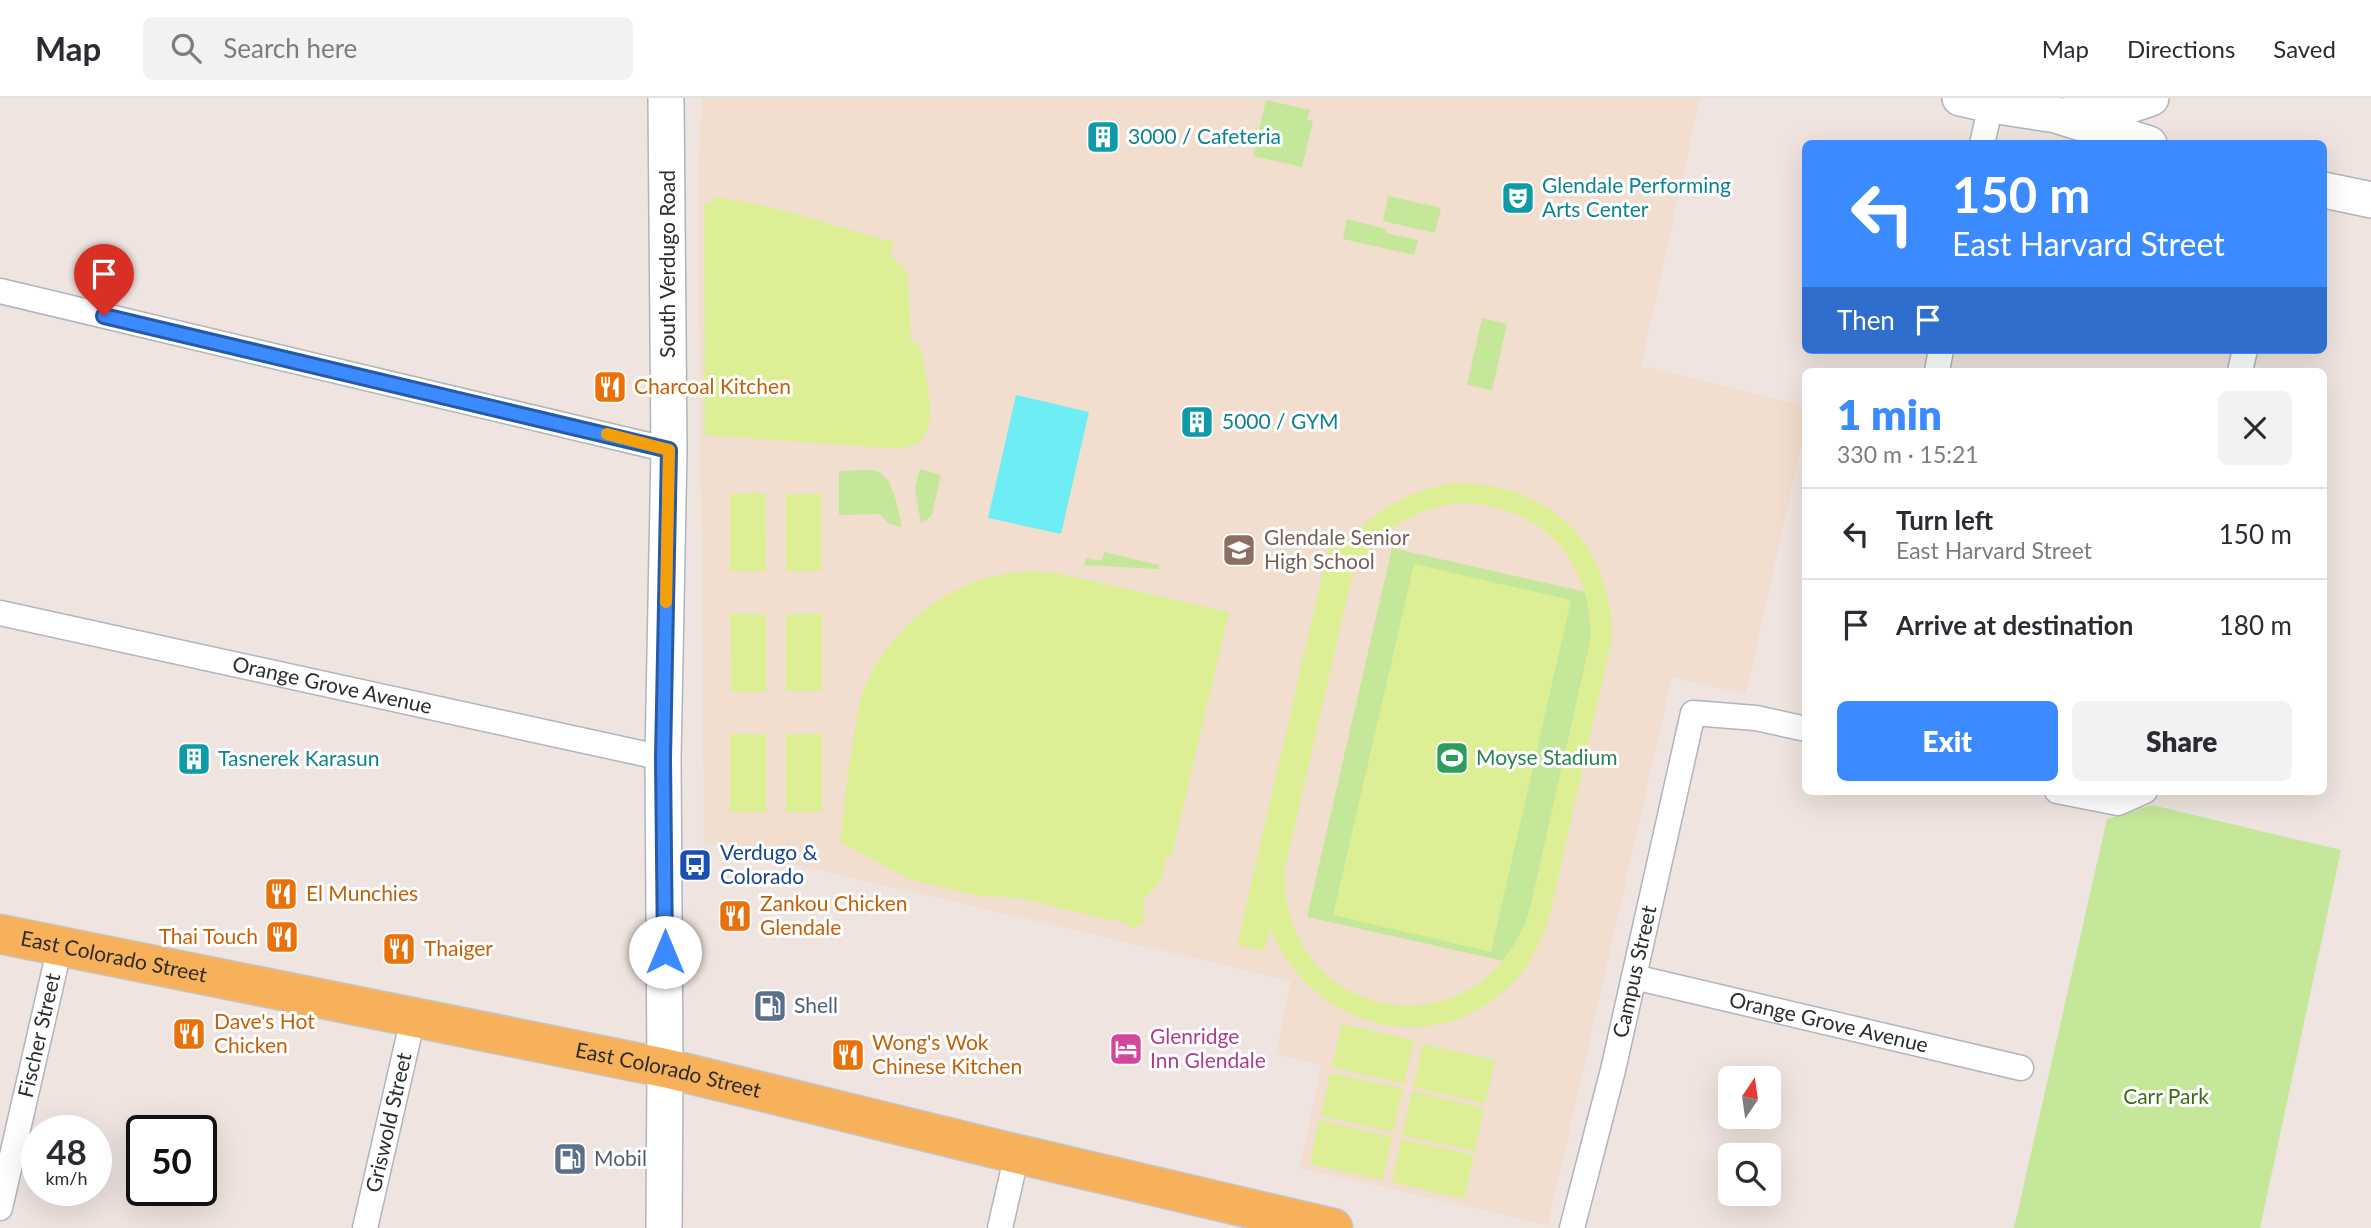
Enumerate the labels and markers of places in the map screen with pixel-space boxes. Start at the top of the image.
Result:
building icon: 3000 / Cafeteria [1084,118,1122,156]
place label: 3000 / Cafeteria [1128,123,1281,148]
place label: Glendale Performing Arts Center [1542,172,1731,221]
theatre icon: Glendale Performing Arts Center [1499,179,1537,217]
pin [74,244,134,316]
restaurant icon: Charcoal Kitchen [591,368,629,406]
place label: Charcoal Kitchen [634,373,791,398]
building icon: 5000 / GYM [1178,403,1216,441]
place label: 5000 / GYM [1222,408,1339,433]
place label: Glendale Senior High School [1264,524,1410,573]
school or university icon: Glendale Senior High School [1220,531,1258,569]
sports icon: Moyse Stadium [1433,739,1471,777]
building icon: Tasnerek Karasun [175,740,213,778]
place label: Moyse Stadium [1476,744,1618,769]
place label: Tasnerek Karasun [218,745,379,770]
place label: Verdugo & Colorado [720,839,817,888]
bus stop icon: Verdugo & Colorado [676,846,714,884]
restaurant icon: El Munchies [262,875,300,913]
place label: El Munchies [306,880,418,905]
place label: Zankou Chicken Glendale [760,890,907,939]
restaurant icon: Zankou Chicken Glendale [716,897,754,935]
restaurant icon: Thai Touch [263,918,301,956]
place label: Thai Touch [159,923,258,948]
restaurant icon: Thaiger [380,930,418,968]
place label: Thaiger [424,935,493,960]
fuel station icon: Shell [751,987,789,1025]
place label: Shell [794,992,838,1017]
place label: Dave's Hot Chicken [214,1008,315,1057]
restaurant icon: Dave's Hot Chicken [170,1015,208,1053]
place label: Glenridge Inn Glendale [1150,1023,1266,1072]
place label: Wong's Wok Chinese Kitchen [872,1029,1022,1078]
hotel icon: Glenridge Inn Glendale [1107,1030,1145,1068]
restaurant icon: Wong's Wok Chinese Kitchen [829,1036,867,1074]
fuel station icon: Mobil [551,1140,589,1178]
place label: Mobil [594,1145,647,1170]

